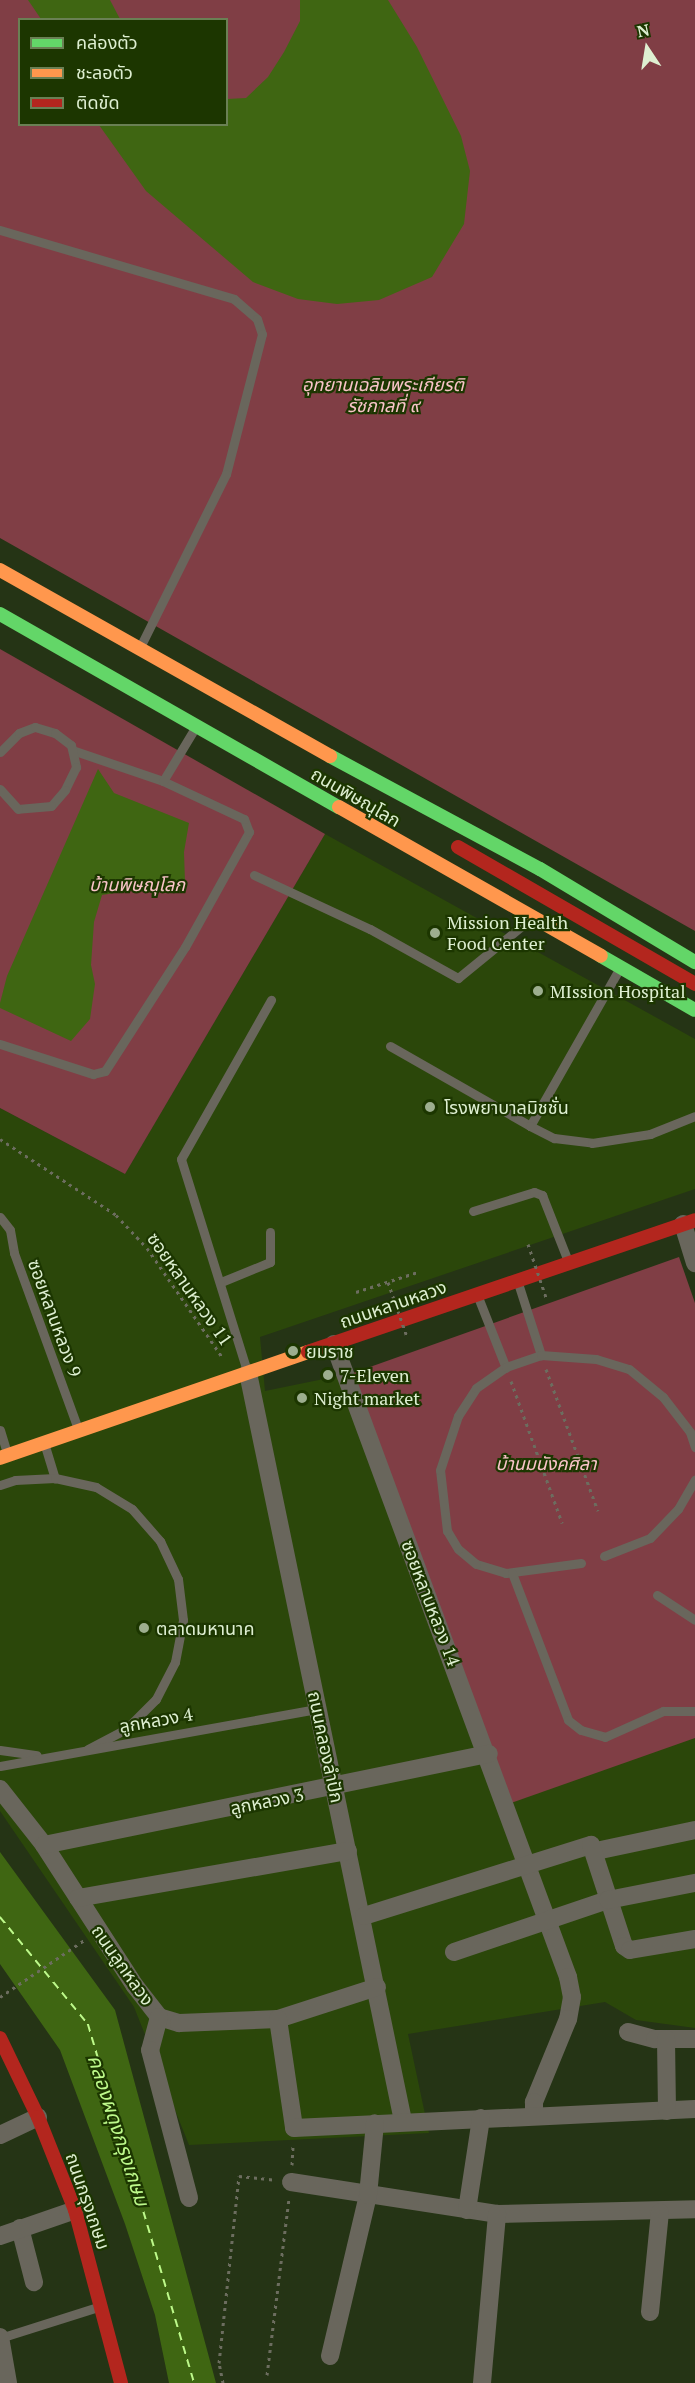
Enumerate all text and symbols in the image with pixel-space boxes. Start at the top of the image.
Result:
legend [18,18,228,126]
north arrow [617,18,677,78]
text: N [635,18,651,42]
text: คล่องตัว [76,30,138,54]
text: ชะลอตัว [76,60,133,84]
text: ติดขัด [76,90,119,114]
park label: อุทยานเฉลิมพระเกียรติ รัชกาลที่ ๙ [302,374,464,416]
street label: ถนนพิษณุโลก [307,763,405,831]
park label: บ้านพิษณุโลก [89,873,185,895]
place label: Mission Health Food Center [447,912,568,954]
marker: Mission Health Food Center [428,926,442,940]
place label: MIssion Hospital [550,980,686,1002]
marker: MIssion Hospital [531,984,545,998]
place label: โรงพยาบาลมิชชั่น [444,1096,569,1118]
marker: โรงพยาบาลมิชชั่น [421,1098,439,1116]
street label: ซอยหลานหลวง 11 [143,1228,237,1350]
street label: ซอยหลานหลวง 9 [24,1256,86,1380]
street label: ถนนหลานหลวง [337,1276,449,1332]
place label: ยมราช [306,1340,354,1362]
marker: ยมราช [284,1342,302,1360]
place label: 7-Eleven [340,1364,409,1386]
marker: 7-Eleven [321,1368,335,1382]
place label: Night market [314,1387,420,1409]
marker: Night market [295,1391,309,1405]
park label: บ้านมนังคศิลา [496,1452,596,1474]
street label: ซอยหลานหลวง 14 [397,1537,465,1669]
place label: ตลาดมหานาค [156,1617,254,1639]
marker: ตลาดมหานาค [137,1621,151,1635]
street label: ถนนคลองลำปัก [304,1689,348,1805]
street label: ลูกหลวง 4 [117,1703,195,1737]
street label: ลูกหลวง 3 [228,1783,306,1819]
street label: ถนนลูกหลวง [87,1921,159,2009]
water label: คลองผดุงกรุงเกษม [83,2051,155,2209]
street label: ถนนกรุงเกษม [61,2150,115,2252]

